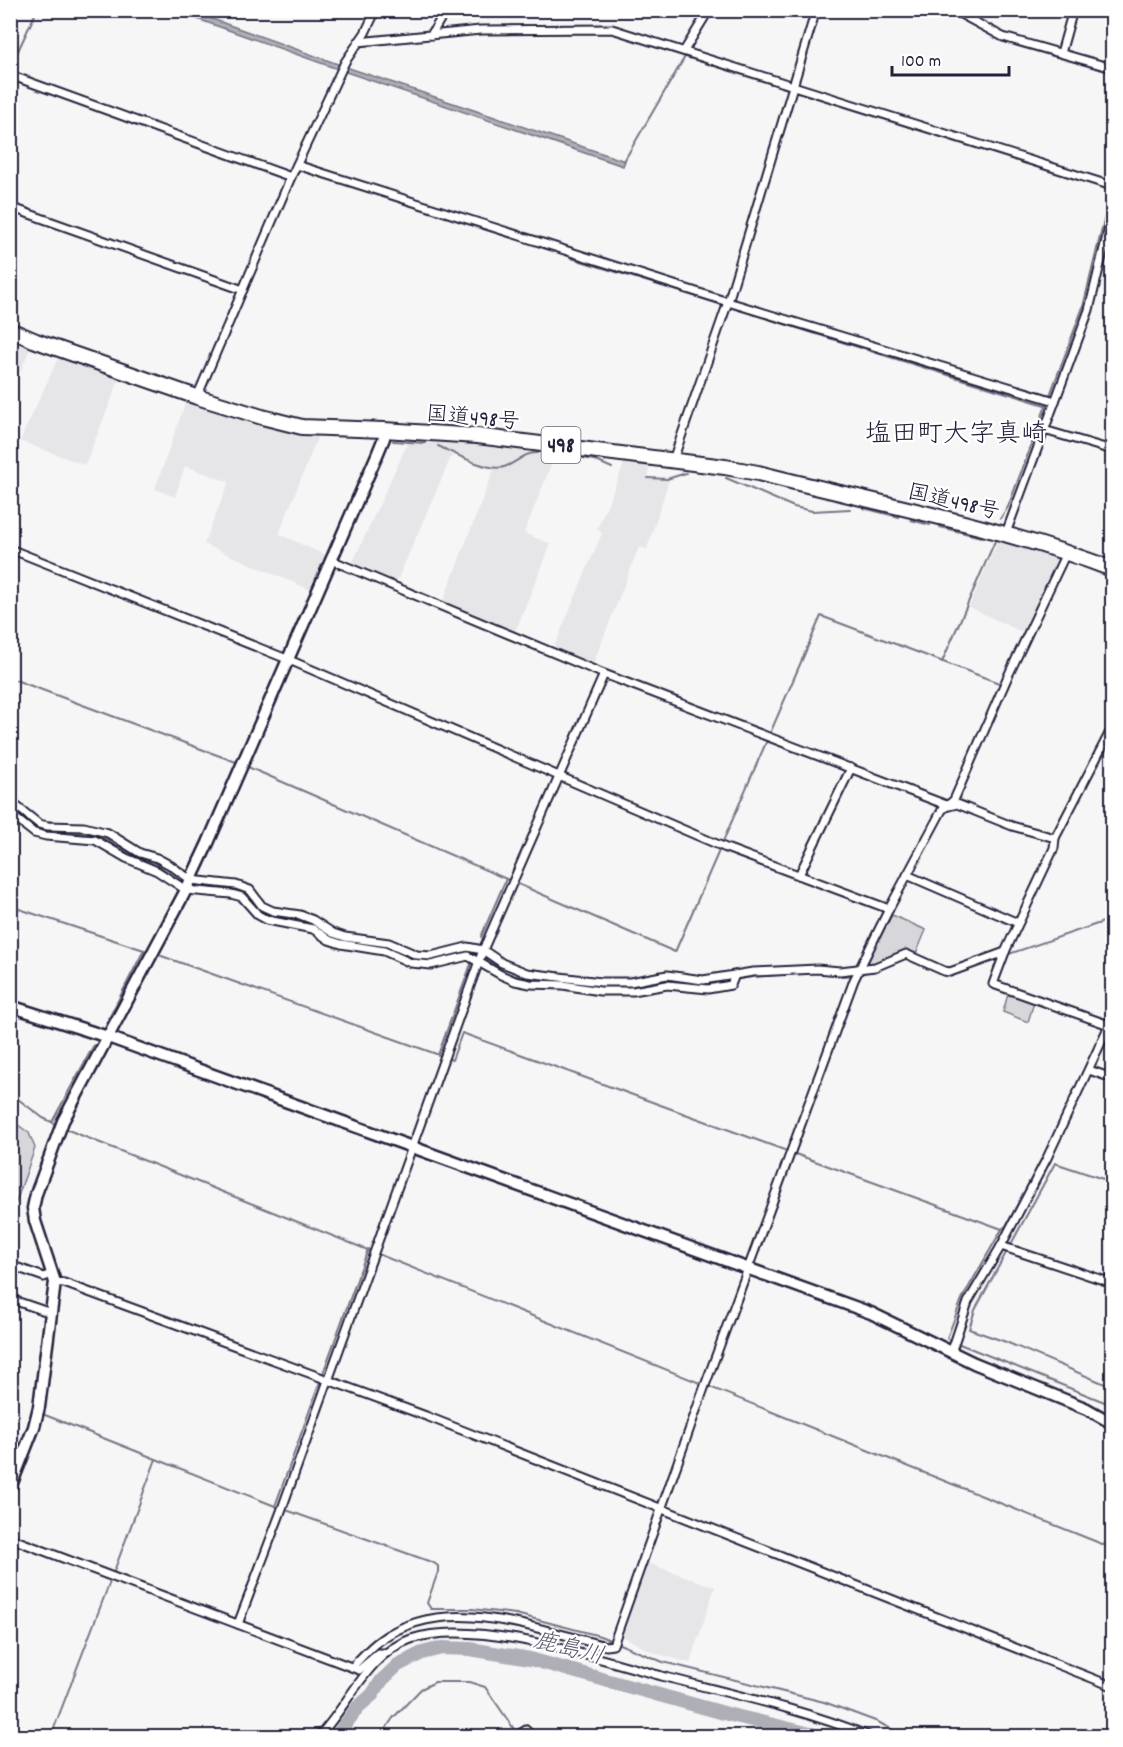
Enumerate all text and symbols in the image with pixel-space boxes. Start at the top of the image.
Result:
scale bar [892,39,1009,77]
text: 100 m [901,50,941,75]
street label: 国道498号 [425,400,521,439]
district label: 塩田町大字真崎 [865,417,1047,454]
road number: 498 [542,427,580,463]
street label: 国道498号 [904,478,1003,529]
water label: 鹿島川 [529,1625,607,1675]

